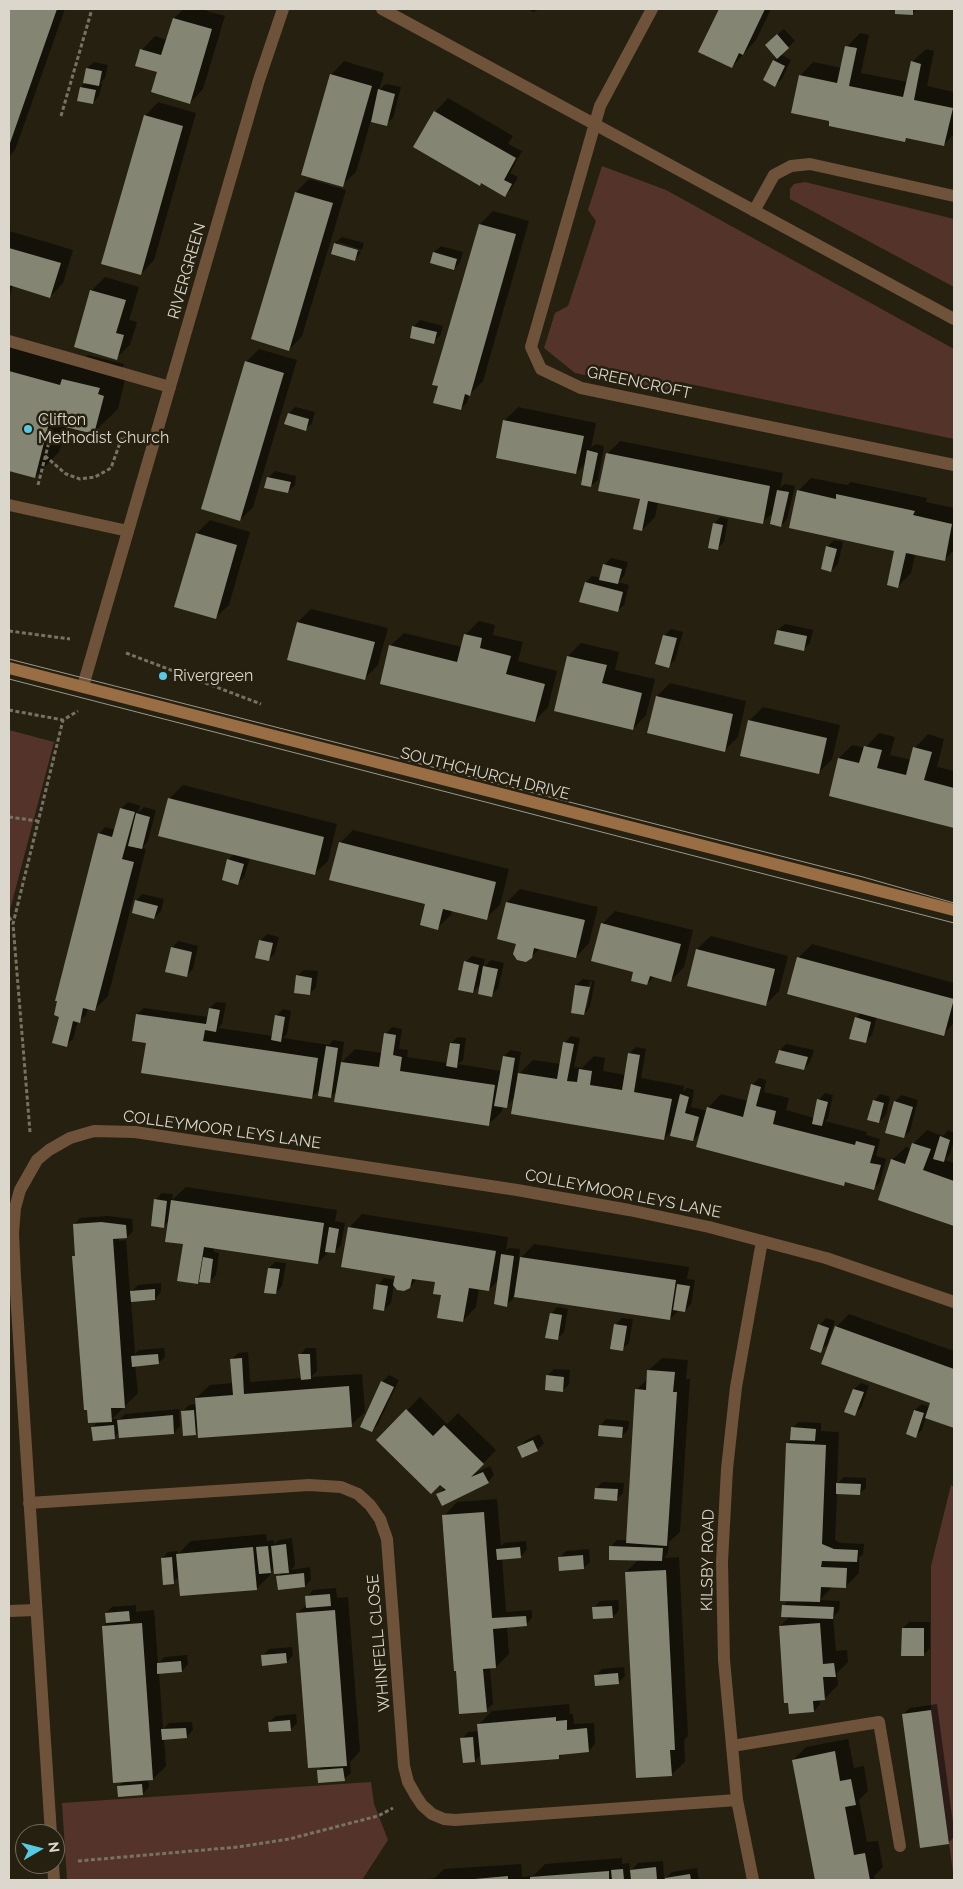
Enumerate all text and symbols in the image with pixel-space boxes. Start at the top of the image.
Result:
street label: RIVERGREEN [164,221,210,321]
street label: GREENCROFT [585,363,693,403]
place label: Clifton Methodist Church [38,410,169,448]
marker: Clifton Methodist Church [22,423,34,435]
place label: Rivergreen [173,666,253,686]
marker: Rivergreen [157,670,169,682]
street label: SOUTHCHURCH DRIVE [398,744,572,804]
street label: COLLEYMOOR LEYS LANE [122,1107,322,1153]
street label: COLLEYMOOR LEYS LANE [523,1166,723,1222]
street label: KILSBY ROAD [698,1509,718,1611]
street label: WHINFELL CLOSE [363,1573,395,1713]
north arrow [15,1824,65,1874]
text: N [45,1841,63,1853]

